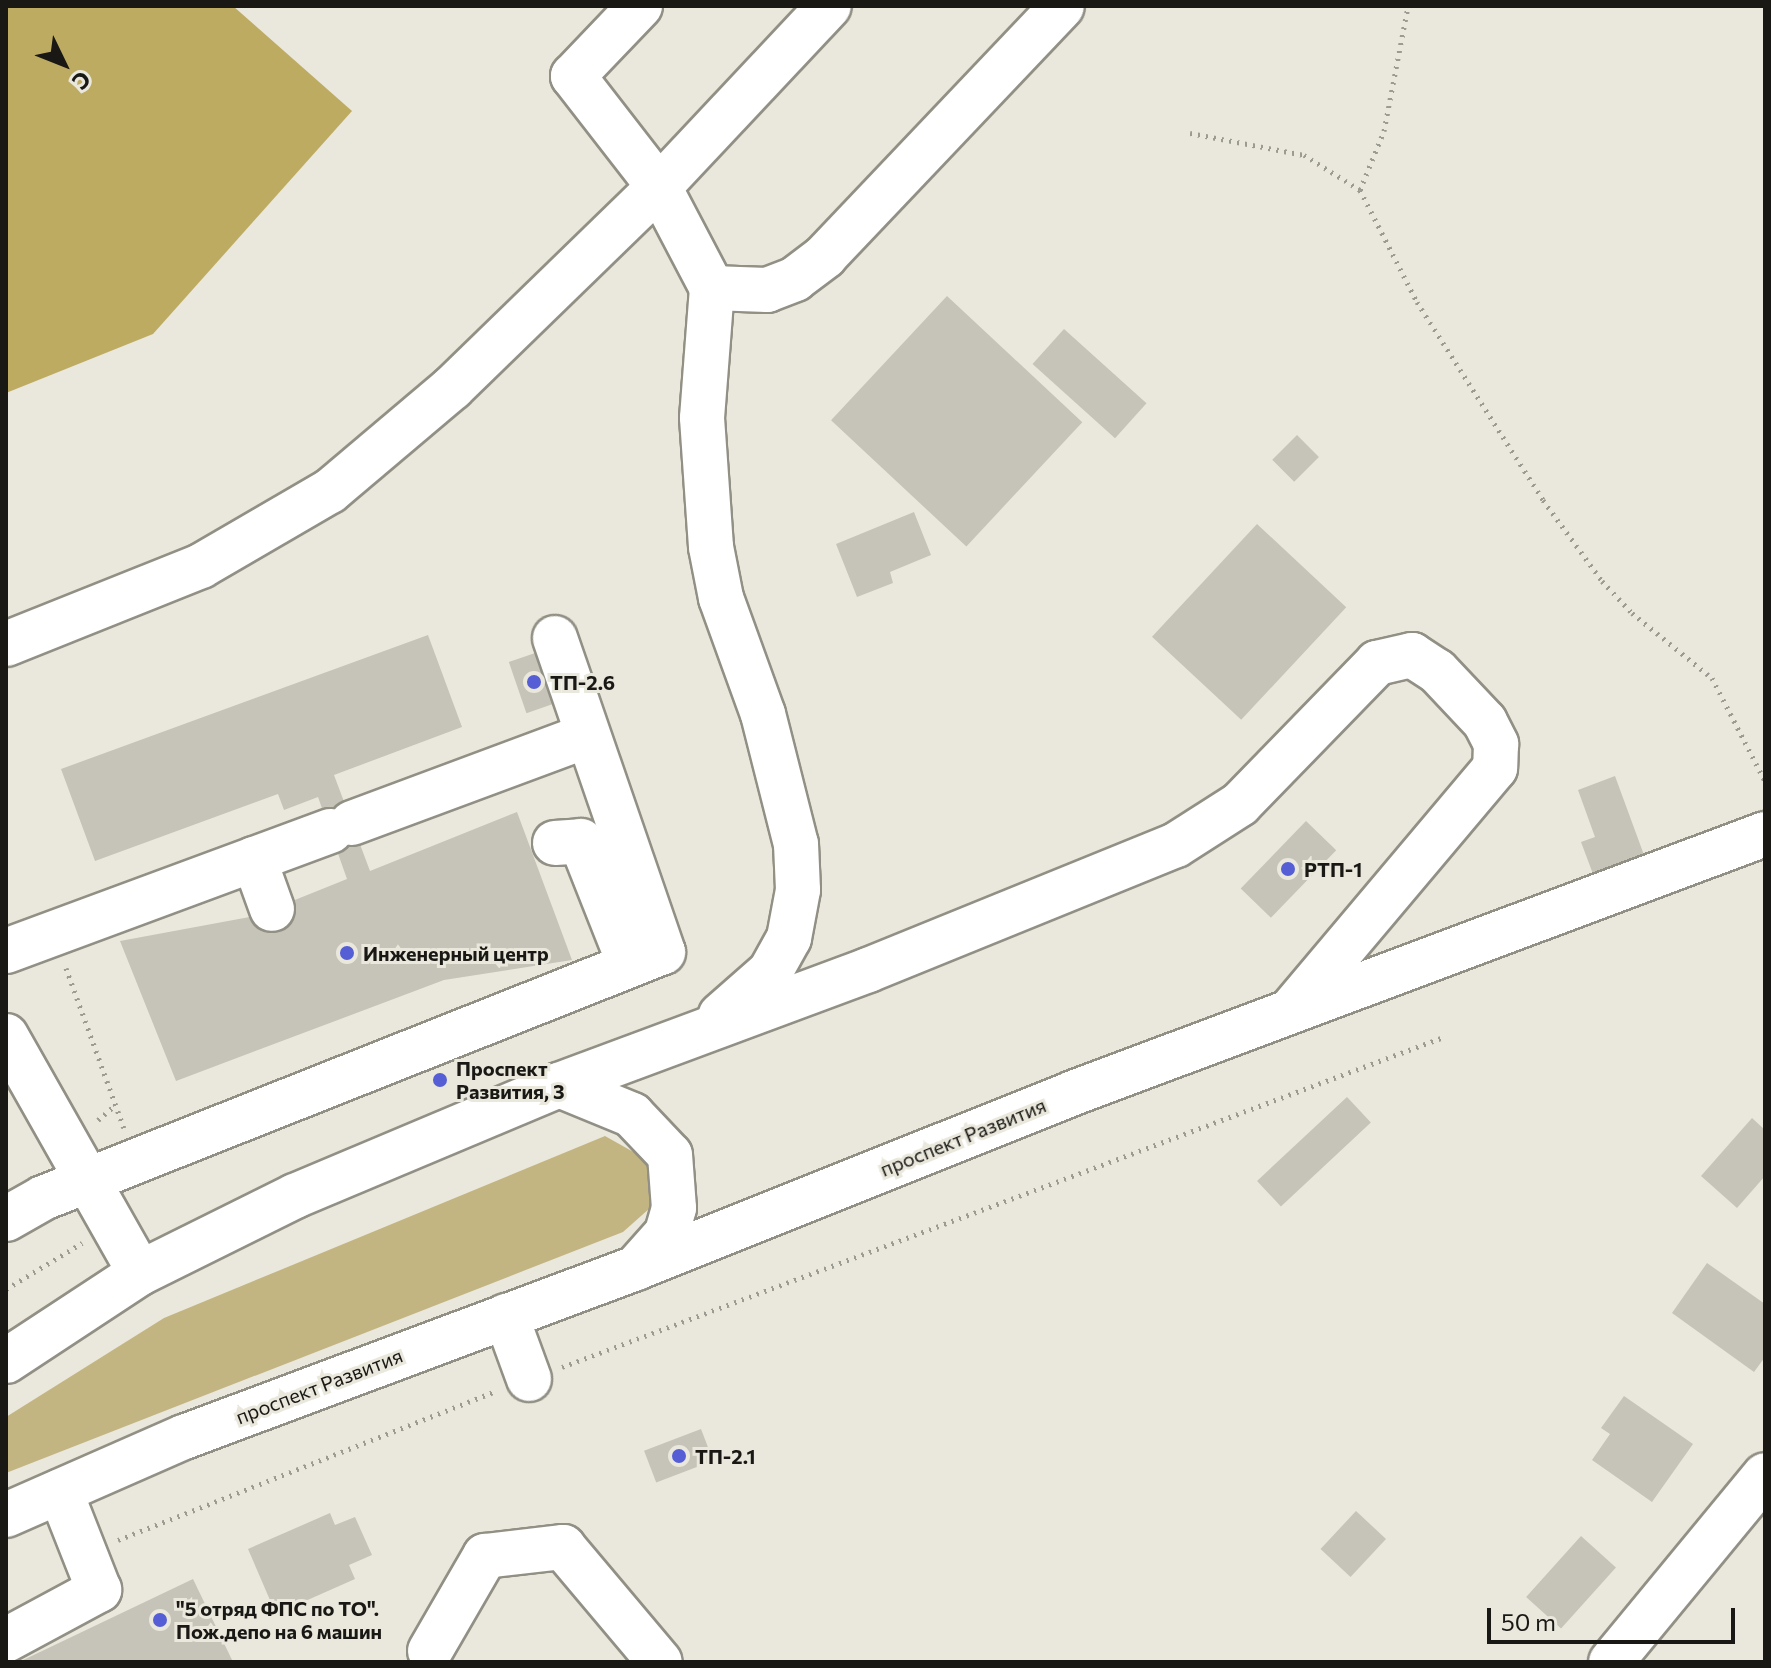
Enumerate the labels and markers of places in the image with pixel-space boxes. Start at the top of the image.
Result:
place label: ТП-2.6 [550,670,615,694]
marker: ТП-2.6 [525,673,543,691]
place label: РТП-1 [1304,857,1362,881]
marker: РТП-1 [1279,860,1297,878]
place label: Инженерный центр [363,941,549,965]
marker: Инженерный центр [338,944,356,962]
place label: Проспект Развития, 3 [456,1056,565,1103]
marker: Проспект Развития, 3 [431,1071,449,1089]
place label: ТП-2.1 [695,1444,756,1468]
marker: ТП-2.1 [670,1447,688,1465]
place label: "5 отряд ФПС по ТО". Пож.депо на 6 машин [176,1596,382,1643]
marker: "5 отряд ФПС по ТО". Пож.депо на 6 машин [151,1611,169,1629]

